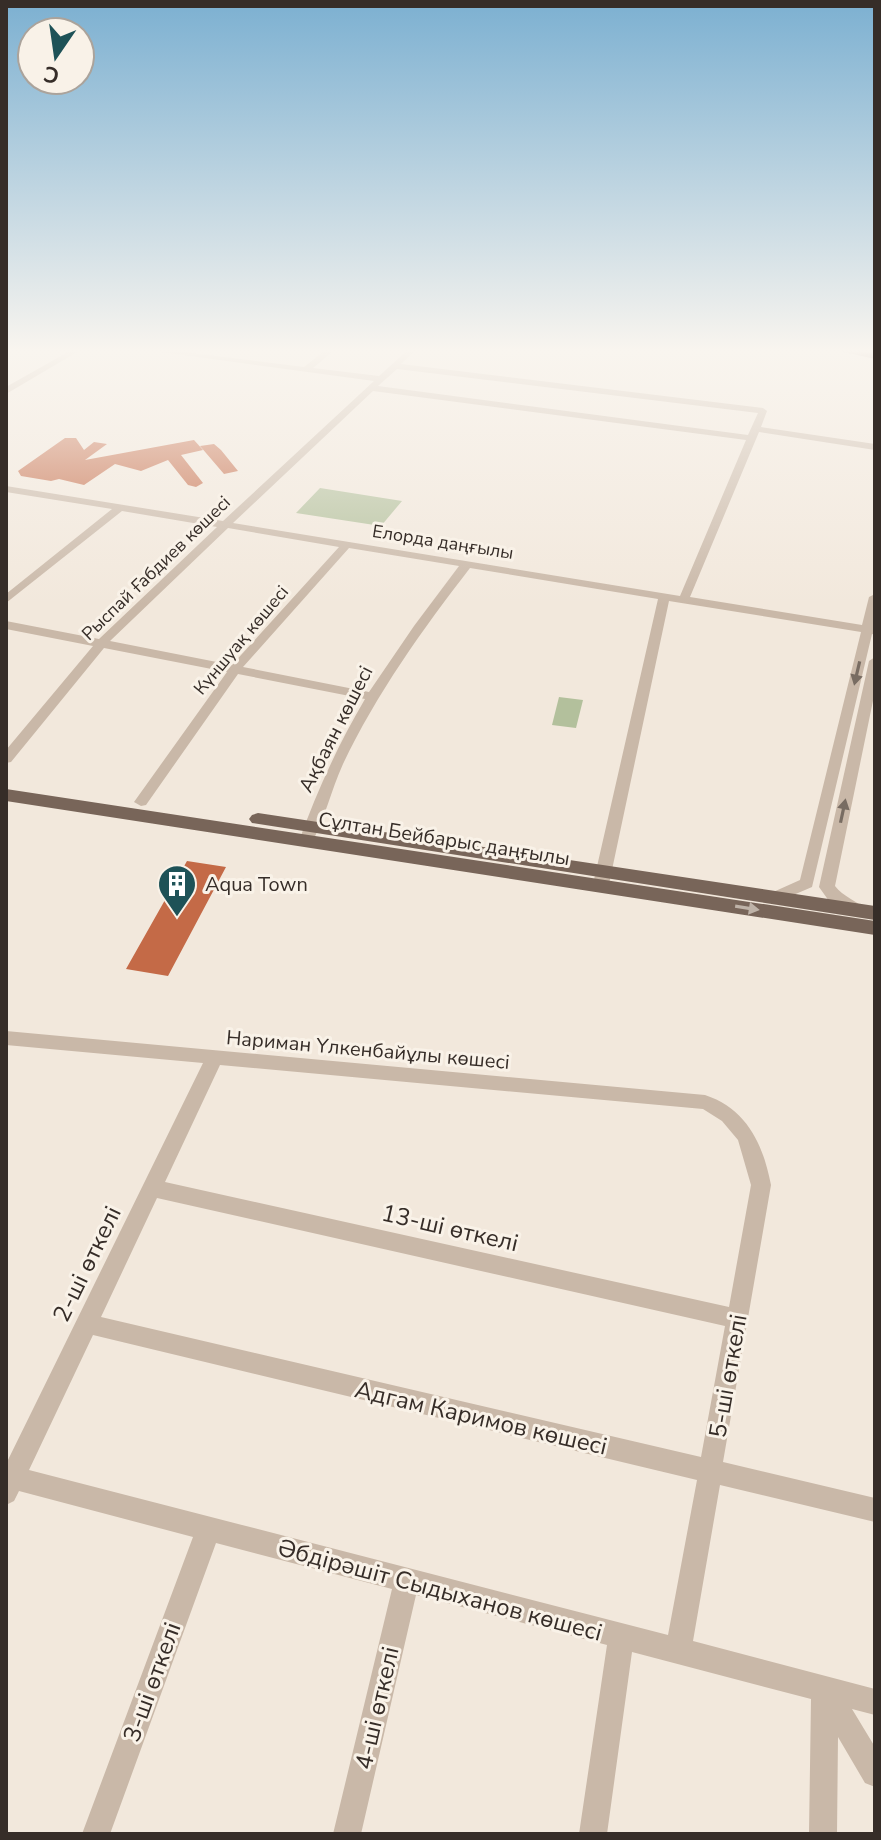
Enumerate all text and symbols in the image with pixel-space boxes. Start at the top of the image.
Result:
north arrow [16,16,96,96]
text: С [41,58,62,91]
street label: Рыспай Ғабдиев көшесі [76,491,236,645]
street label: Елорда даңғылы [371,519,515,565]
street label: Күншуақ көшесі [188,580,294,700]
street label: Ақбаян көшесі [293,661,379,797]
one-way arrow [850,661,862,686]
one-way arrow [837,798,850,823]
street label: Сұлтан Бейбарыс даңғылы [316,806,572,872]
building icon: Aqua Town [156,863,198,918]
place label: Aqua Town [205,871,308,898]
one-way arrow [735,902,760,915]
street label: Нариман Үлкенбайұлы көшесі [225,1024,511,1076]
street label: 13-ші өткелі [378,1197,522,1259]
street label: 2-ші өткелі [45,1201,129,1327]
street label: 5-ші өткелі [701,1312,755,1440]
street label: Адгам Каримов көшесі [352,1373,610,1463]
street label: Әбдірәшіт Сыдыханов көшесі [274,1531,606,1649]
street label: 3-ші өткелі [116,1618,188,1746]
street label: 4-ші өткелі [347,1643,407,1773]

